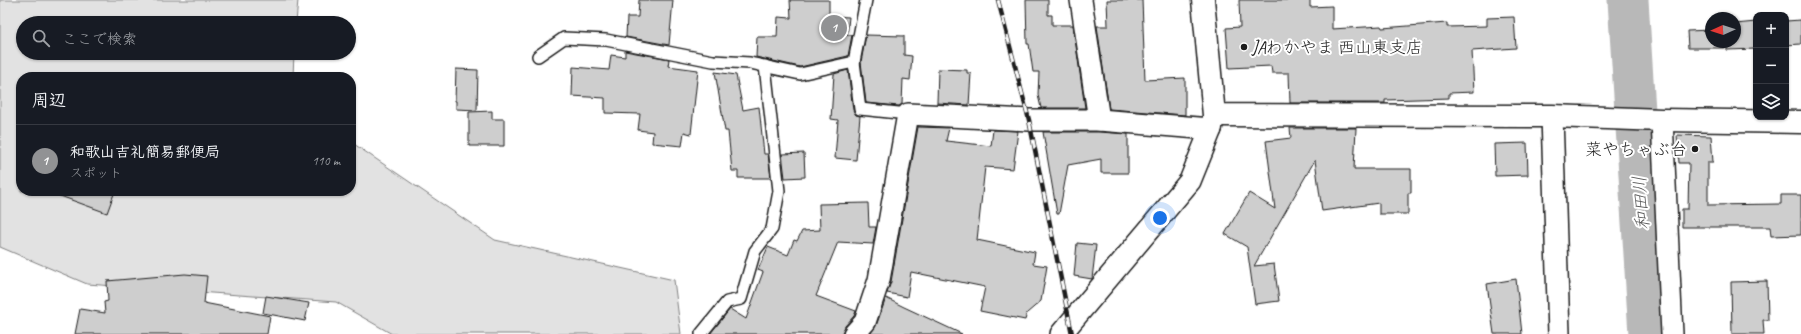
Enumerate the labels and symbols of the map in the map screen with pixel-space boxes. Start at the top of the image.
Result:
north arrow [1705,12,1741,48]
pin: 1 [821,13,847,43]
place label: JAわかやま 西山東支店 [1251,37,1423,58]
marker: JAわかやま 西山東支店 [1239,42,1249,52]
place label: 菜やちゃぶ台 [1585,139,1687,160]
marker: 菜やちゃぶ台 [1690,144,1700,154]
water label: 和田川 [1628,175,1654,231]
your location [1150,208,1170,228]

